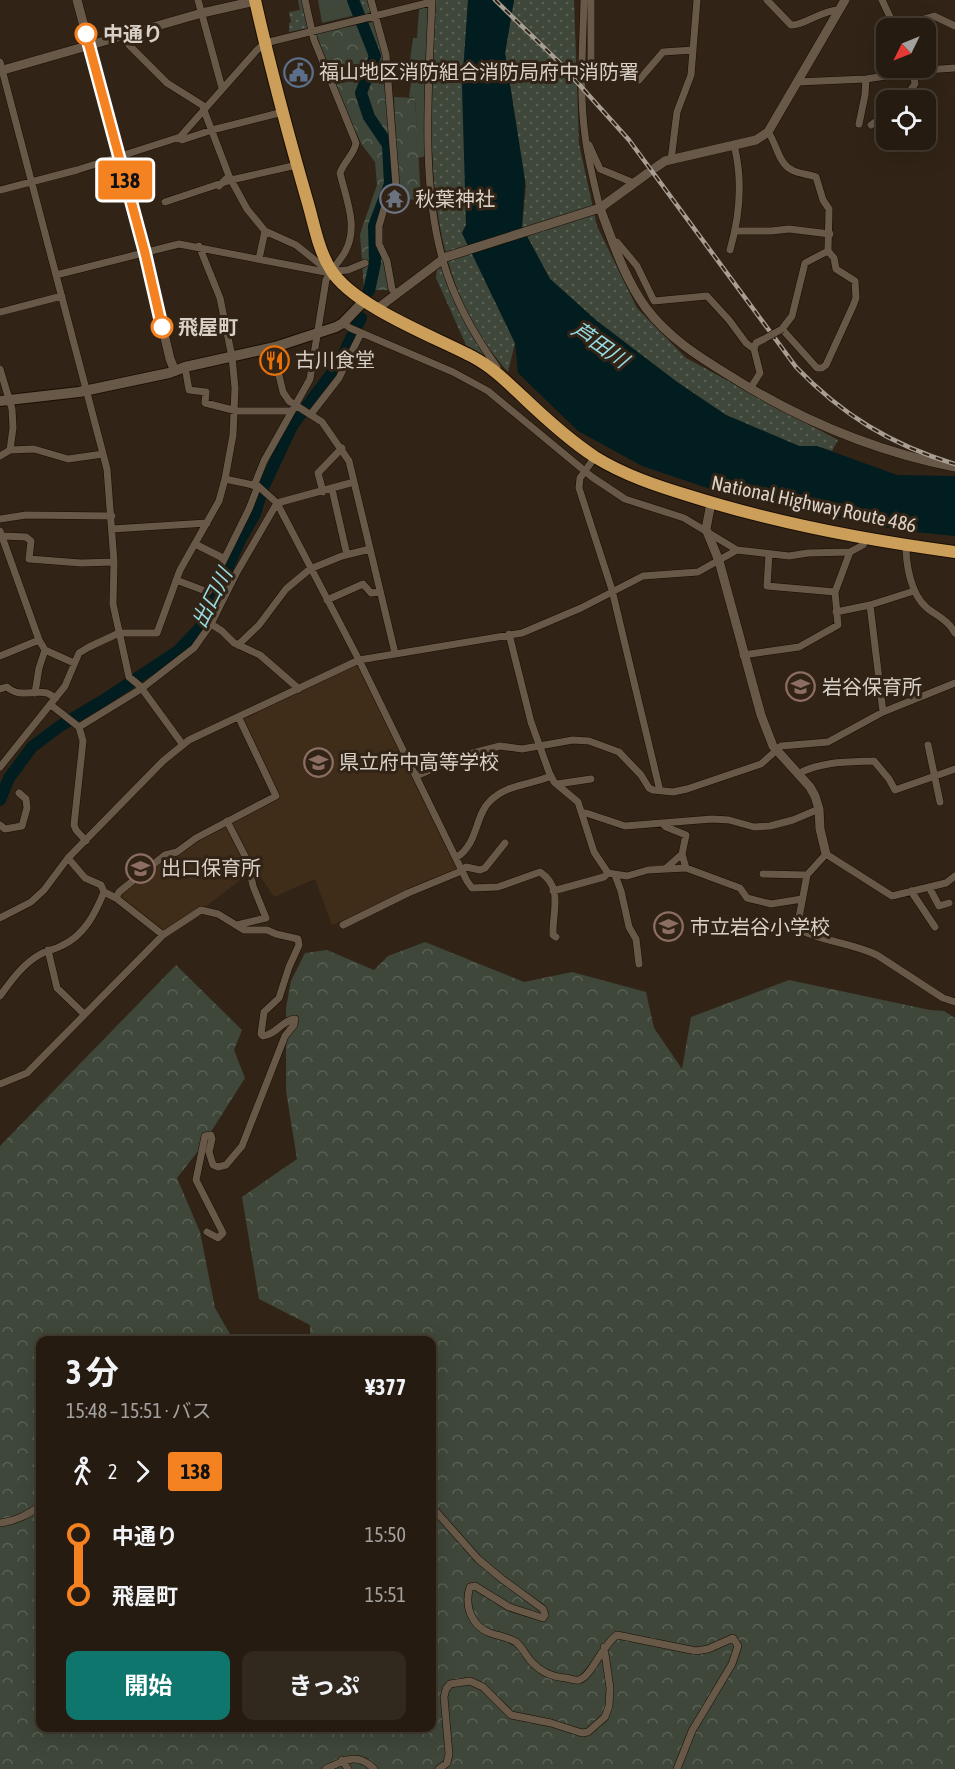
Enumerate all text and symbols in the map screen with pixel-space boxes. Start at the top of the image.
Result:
north arrow [876,18,936,78]
map controls [876,18,936,150]
place label: 中通り [103,22,163,45]
marker: 中通り [75,23,97,45]
public building icon: 福山地区消防組合消防局府中消防署 [282,56,314,88]
place label: 福山地区消防組合消防局府中消防署 [319,60,639,83]
button: locate [876,90,936,150]
line badge: 138 [90,160,160,200]
text: 138 [110,168,140,192]
temple icon: 秋葉神社 [378,183,410,215]
place label: 秋葉神社 [415,187,495,210]
place label: 飛屋町 [178,315,238,338]
marker: 飛屋町 [151,316,173,338]
water label: 芦田川 [568,316,635,373]
restaurant icon: 古川食堂 [258,344,290,376]
place label: 古川食堂 [295,348,375,371]
street label: National Highway Route 486 [709,471,919,536]
water label: 出口川 [186,562,237,631]
school or university icon: 岩谷保育所 [785,671,817,703]
place label: 岩谷保育所 [822,675,922,698]
school or university icon: 県立府中高等学校 [302,746,334,778]
place label: 県立府中高等学校 [339,750,499,773]
school or university icon: 出口保育所 [124,852,156,884]
place label: 出口保育所 [161,856,261,879]
school or university icon: 市立岩谷小学校 [653,911,685,943]
place label: 市立岩谷小学校 [690,915,830,938]
text: 3 分 [66,1353,119,1391]
text: ¥377 [365,1374,406,1400]
text: 15:48 – 15:51 · バス [66,1399,212,1422]
icon: walk [66,1455,99,1488]
icon: forward [126,1455,159,1488]
text: 138 [180,1459,210,1483]
text: 2 [108,1460,117,1483]
text: 中通り [112,1523,178,1549]
text: 15:50 [365,1523,406,1546]
text: 飛屋町 [112,1583,178,1609]
text: 15:51 [365,1583,406,1606]
button: 開始 [66,1651,230,1720]
button: きっぷ [242,1651,406,1720]

